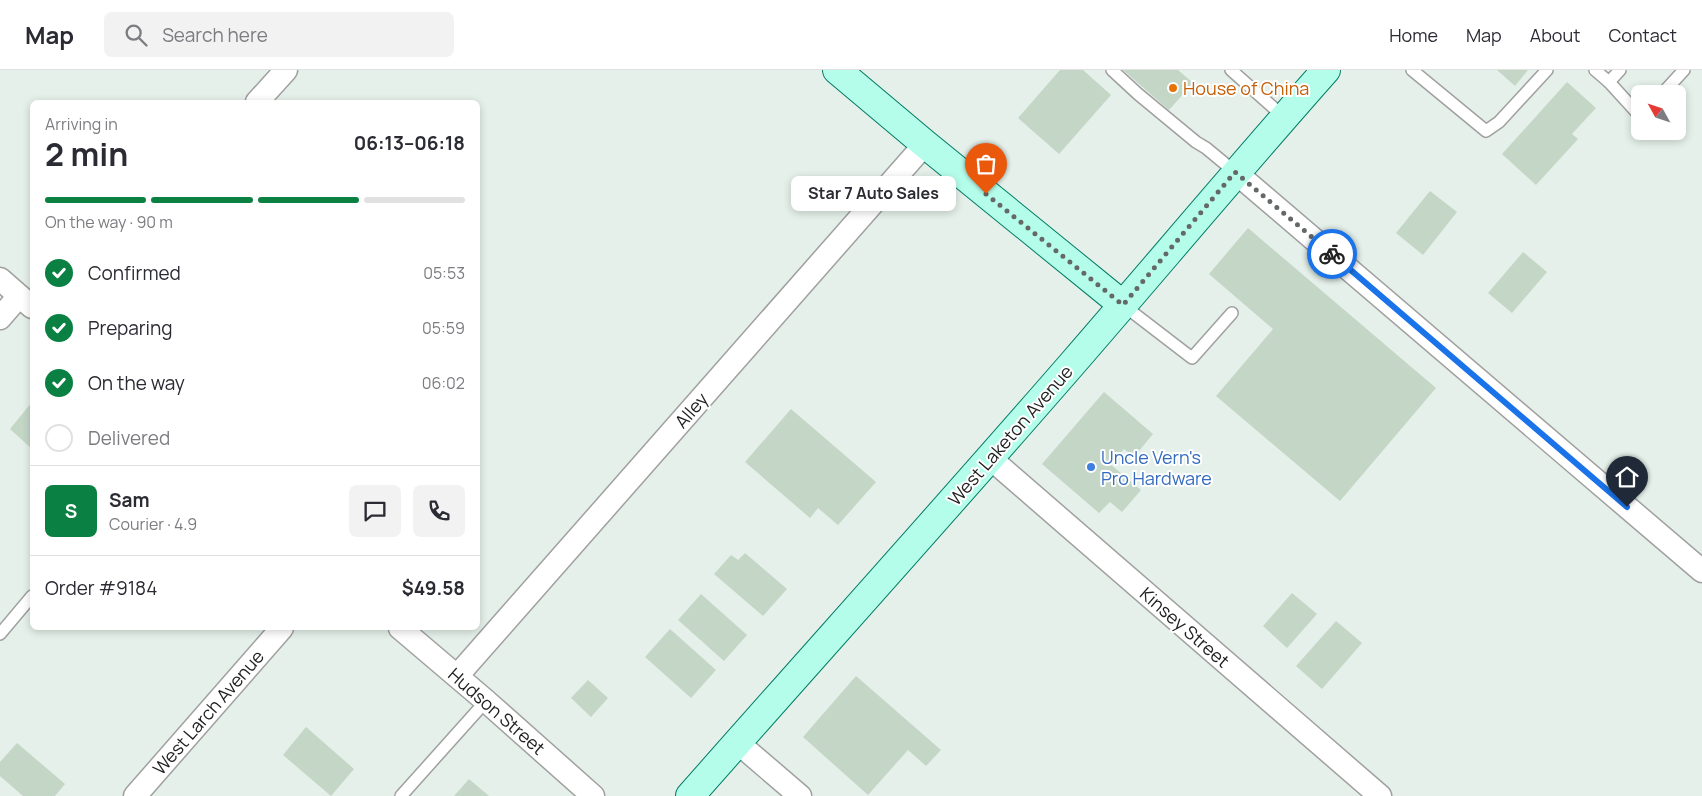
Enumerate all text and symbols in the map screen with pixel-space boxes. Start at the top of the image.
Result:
search box [104,12,454,57]
text: Map [25,18,74,51]
icon: search [122,21,150,49]
text: Search here [162,22,268,48]
text: Home [1389,23,1438,47]
text: Map [1466,23,1502,47]
text: About [1530,23,1580,47]
text: Contact [1608,23,1677,47]
place label: House of China [1183,76,1309,100]
marker: House of China [1167,82,1179,94]
north arrow [1631,85,1686,140]
map controls [1631,85,1686,140]
text: Arriving in [45,113,118,135]
text: 06:13–06:18 [354,130,465,156]
text: 2 min [45,132,128,176]
pin [965,143,1007,194]
icon: bag [972,150,1000,178]
callout: Star 7 Auto Sales [791,176,956,212]
text: Star 7 Auto Sales [808,182,939,204]
text: On the way · 90 m [45,211,173,233]
courier [1307,229,1357,279]
icon: bike [1318,240,1346,268]
icon: check [45,259,73,287]
text: Confirmed [88,260,181,286]
text: 05:53 [423,262,465,284]
icon: check [45,314,73,342]
text: Preparing [88,315,173,341]
text: 05:59 [422,317,465,339]
street label: West Laketon Avenue [942,360,1078,510]
icon: check [45,369,73,397]
text: On the way [88,370,185,396]
text: 06:02 [422,372,465,394]
street label: Alley [669,387,713,433]
text: Delivered [88,425,170,451]
place label: Uncle Vern's Pro Hardware [1101,445,1212,490]
pin [1606,456,1648,507]
marker: Uncle Vern's Pro Hardware [1085,461,1097,473]
icon: home [1613,463,1641,491]
button: chat [349,485,401,537]
button: phone [413,485,465,537]
text: Sam [109,487,150,513]
text: S [65,498,77,524]
text: Courier · 4.9 [109,513,197,535]
text: Order #9184 [45,575,157,601]
text: $49.58 [402,575,465,601]
street label: Kinsey Street [1135,581,1235,673]
street label: West Larch Avenue [147,645,269,779]
street label: Hudson Street [443,662,551,760]

